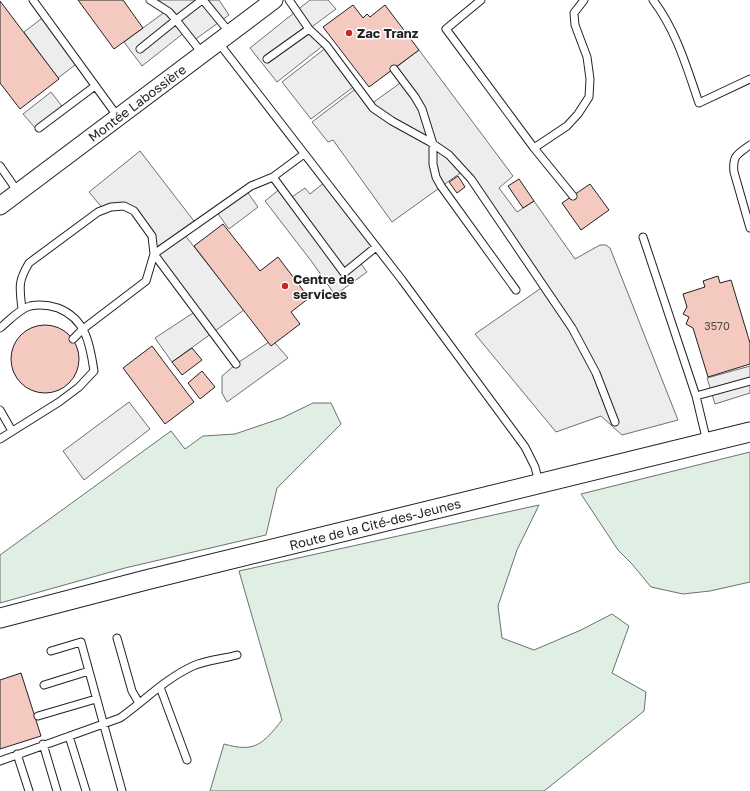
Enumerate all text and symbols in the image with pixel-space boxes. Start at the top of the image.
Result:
place label: Zac Tranz [357,25,419,41]
marker: Zac Tranz [344,28,354,38]
street label: Montée Labossière [85,61,189,145]
place label: Centre de services [293,271,355,302]
marker: Centre de services [280,281,290,291]
house number: 3570 [704,319,730,332]
street label: Route de la Cité-des-Jeunes [288,495,463,553]

